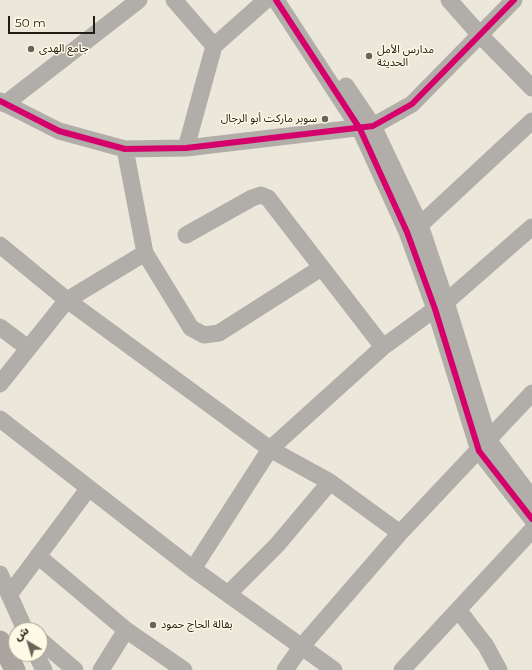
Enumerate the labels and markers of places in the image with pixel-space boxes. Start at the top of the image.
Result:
place label: جامع الهدى [39,42,88,56]
place label: مدارس الأمل الحديثة [377,43,434,69]
marker: جامع الهدى [26,44,36,54]
marker: مدارس الأمل الحديثة [364,51,374,61]
place label: سوبر ماركت أبو الرجال [221,112,317,126]
marker: سوبر ماركت أبو الرجال [320,114,330,124]
place label: بقالة الحاج حمود [161,618,233,632]
marker: بقالة الحاج حمود [148,620,158,630]

